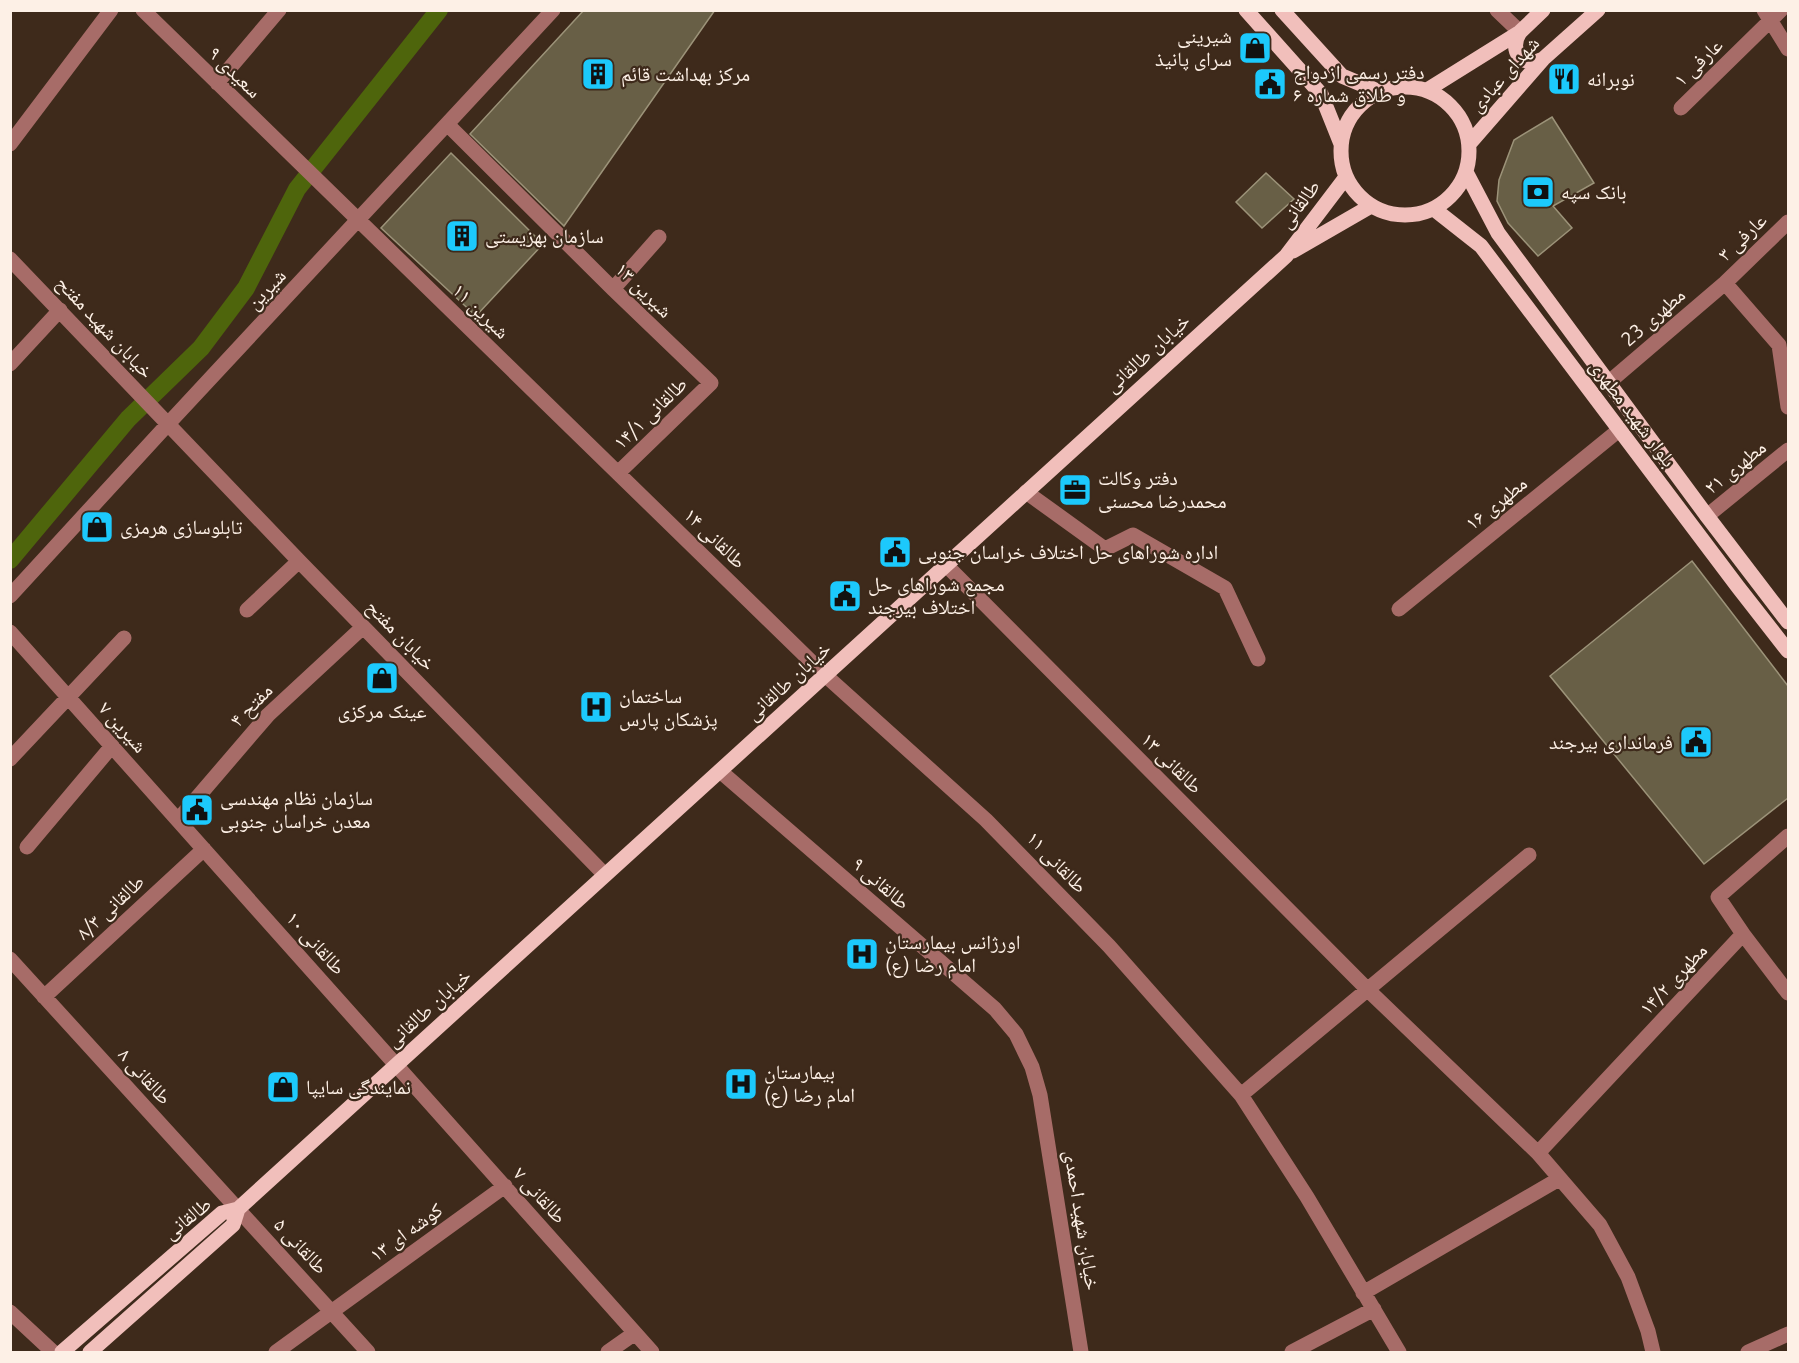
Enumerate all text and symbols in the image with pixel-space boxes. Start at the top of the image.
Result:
place label: شیرینی سرای پانیذ [1155,24,1232,71]
shop icon: شیرینی سرای پانیذ [1237,30,1273,66]
street label: شهدای عبادی [1464,31,1544,117]
street label: عارفی ۱ [1669,33,1727,91]
street label: سعیدی ۹ [204,41,266,103]
building icon: مرکز بهداشت قائم [580,56,616,92]
place label: دفتر رسمی ازدواج و طلاق شماره ۶ [1293,60,1425,107]
restaurant icon: نوبرانه [1546,61,1582,97]
place label: مرکز بهداشت قائم [621,62,750,88]
public building icon: دفتر رسمی ازدواج و طلاق شماره ۶ [1252,66,1288,102]
place label: نوبرانه [1587,67,1635,91]
bank icon: بانک سپه [1520,174,1556,210]
street label: طالقانی [1273,175,1325,233]
place label: بانک سپه [1561,180,1627,204]
street label: عارفی ۳ [1713,208,1771,266]
building icon: سازمان بهزیستی [444,218,480,254]
place label: سازمان بهزیستی [485,224,604,248]
street label: شیرین ۱۳ [611,257,677,323]
street label: شیرین [241,264,291,314]
street label: خیابان شهید مفتح [51,271,159,384]
street label: شیرین ۱۱ [448,278,514,344]
street label: مطهری 23 [1616,283,1690,351]
street label: خیابان طالقانی [1099,308,1195,398]
street label: بلوار شهید مطهری [1585,354,1681,472]
street label: طالقانی ۱۴/۱ [608,372,692,454]
street label: مطهری ۲۱ [1699,435,1771,499]
place label: دفتر وکالت محمدرضا محسنی [1098,466,1227,513]
street label: مطهری ۱۶ [1460,471,1532,535]
office icon: دفتر وکالت محمدرضا محسنی [1057,472,1093,508]
street label: طالقانی ۱۴ [679,503,751,573]
shop icon: تابلوسازی هرمزی [79,509,115,545]
place label: تابلوسازی هرمزی [120,515,242,539]
public building icon: اداره شوراهای حل اختلاف خراسان جنوبی [877,534,913,570]
place label: اداره شوراهای حل اختلاف خراسان جنوبی [918,540,1218,564]
place label: مجمع شوراهای حل اختلاف بیرجند [868,572,1005,619]
public building icon: مجمع شوراهای حل اختلاف بیرجند [827,578,863,614]
street label: خیابان مفتح [361,595,441,676]
street label: خیابان طالقانی [740,636,836,726]
shop icon: عینک مرکزی [364,660,400,696]
street label: مفتح ۴ [225,678,278,732]
place label: ساختمان پزشکان پارس [619,684,718,731]
hospital icon: ساختمان پزشکان پارس [578,689,614,725]
street label: شیرین ۷ [94,696,152,758]
place label: عینک مرکزی [337,699,427,723]
public building icon: فرمانداری بیرجند [1678,724,1714,760]
street label: طالقانی ۱۳ [1136,727,1208,799]
place label: فرمانداری بیرجند [1549,730,1673,754]
place label: سازمان نظام مهندسی معدن خراسان جنوبی [220,786,373,833]
public building icon: سازمان نظام مهندسی معدن خراسان جنوبی [179,792,215,828]
street label: طالقانی ۱۱ [1022,826,1092,898]
street label: طالقانی ۹ [847,852,915,914]
street label: طالقانی ۸/۳ [71,869,149,945]
street label: طالقانی ۱۰ [281,906,351,980]
place label: اورژانس بیمارستان امام رضا (ع) [885,930,1021,979]
hospital icon: اورژانس بیمارستان امام رضا (ع) [844,936,880,972]
street label: مطهری ۱۴/۲ [1634,938,1712,1020]
street label: خیابان طالقانی [380,963,476,1053]
street label: طالقانی ۸ [113,1043,177,1109]
place label: بیمارستان امام رضا (ع) [764,1060,855,1109]
hospital icon: بیمارستان امام رضا (ع) [723,1066,759,1102]
shop icon: نمایندگی سایپا [265,1069,301,1105]
place label: نمایندگی سایپا [306,1075,411,1099]
street label: خیابان شهید احمدی [1059,1148,1105,1292]
street label: طالقانی ۷ [508,1162,572,1228]
street label: طالقانی [158,1192,216,1244]
street label: کوشه ای ۱۳ [365,1198,447,1266]
street label: طالقانی ۵ [269,1213,333,1279]

